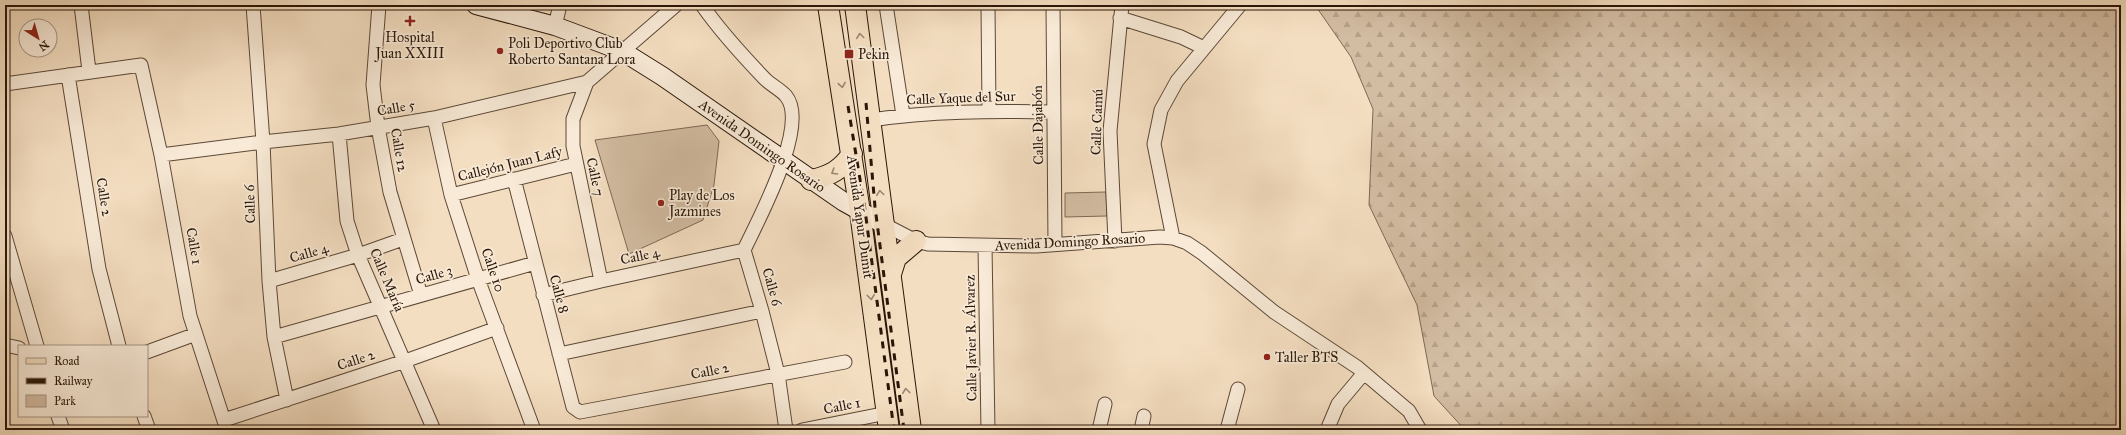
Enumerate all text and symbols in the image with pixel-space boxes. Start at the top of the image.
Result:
marker: Hospital Juan XXIII [404,15,416,27]
north arrow [18,18,58,58]
place label: Hospital Juan XXIII [373,29,445,63]
one-way arrow [856,33,865,39]
place label: Poli Deportivo Club Roberto Santana Lora [508,35,635,68]
text: N [36,38,51,54]
marker: Poli Deportivo Club Roberto Santana Lora [495,46,505,56]
place label: Pekin [858,46,890,63]
marker: Pekin [843,48,855,60]
one-way arrow [837,82,846,88]
street label: Calle Dajabón [1029,85,1047,165]
street label: Calle Yaque del Sur [906,88,1017,109]
street label: Calle Camú [1087,88,1107,155]
street label: Avenida Domingo Rosario [695,95,829,196]
street label: Calle 5 [376,96,417,120]
street label: Calle 12 [387,127,411,173]
street label: Callejón Juan Lafy [456,143,565,186]
street label: Avenida Yapur Dumit [843,153,877,280]
street label: Calle 7 [583,156,607,198]
one-way arrow [831,167,838,174]
street label: Calle 2 [93,177,115,218]
street label: Calle 6 [241,183,259,224]
place label: Play de Los Jazmines [667,187,735,221]
one-way arrow [876,190,885,196]
marker: Play de Los Jazmines [656,198,666,208]
street label: Calle 1 [182,226,206,266]
street label: Avenida Domingo Rosario [993,230,1146,254]
street label: Calle 4 [288,239,332,267]
street label: Calle 4 [619,243,662,268]
street label: Calle María [366,246,408,314]
street label: Calle 10 [478,246,508,294]
street label: Calle 3 [414,262,454,288]
street label: Calle 6 [758,266,786,309]
street label: Calle 8 [546,273,572,315]
street label: Calle Javier R. Álvarez [959,274,982,402]
one-way arrow [867,294,876,300]
legend [18,345,148,417]
street label: Calle 2 [335,346,377,374]
place label: Taller BTS [1275,349,1338,366]
marker: Taller BTS [1262,352,1272,362]
text: Road [54,354,80,368]
street label: Calle 2 [689,359,731,383]
text: Railway [54,374,93,388]
one-way arrow [902,388,911,394]
text: Park [54,394,76,408]
street label: Calle 1 [822,394,862,418]

